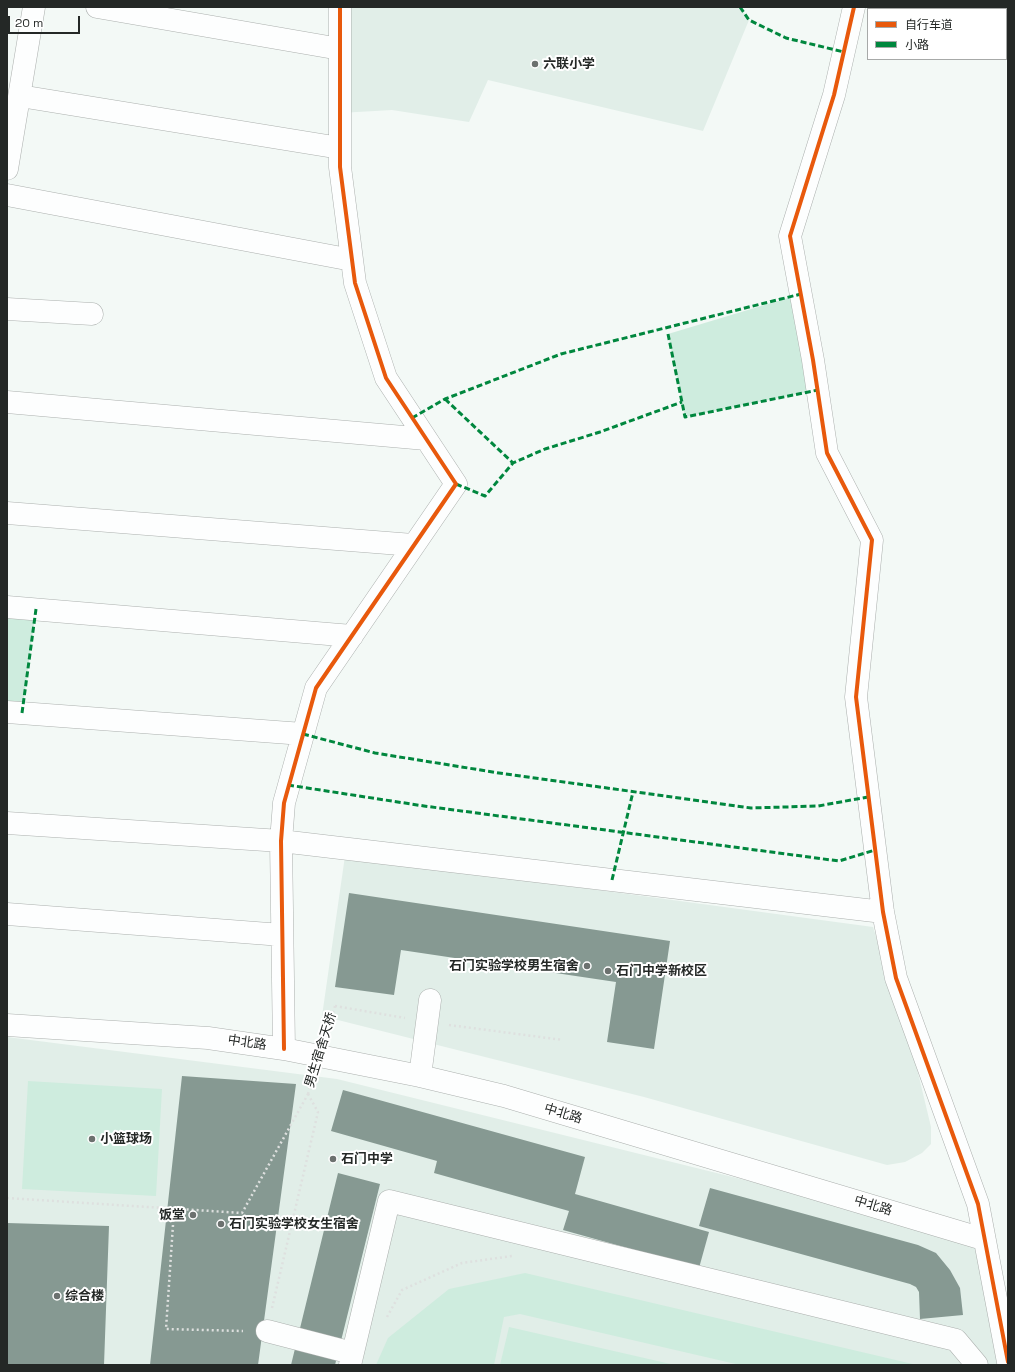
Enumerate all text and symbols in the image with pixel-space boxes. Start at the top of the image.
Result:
scale bar [10,8,82,34]
legend [867,8,1007,60]
text: 20 m [15,15,43,31]
text: 自行车道 [905,17,953,33]
text: 小路 [905,37,929,53]
place label: 六联小学 [543,56,595,72]
marker: 六联小学 [530,59,540,69]
place label: 石门实验学校男生宿舍 [449,958,579,974]
marker: 石门实验学校男生宿舍 [582,961,592,971]
place label: 石门中学新校区 [616,963,707,979]
marker: 石门中学新校区 [603,966,613,976]
street label: 男生宿舍天桥 [302,1010,340,1090]
street label: 中北路 [227,1033,267,1053]
street label: 中北路 [542,1101,584,1127]
place label: 小篮球场 [100,1131,152,1147]
marker: 小篮球场 [87,1134,97,1144]
place label: 石门中学 [341,1151,393,1167]
marker: 石门中学 [328,1154,338,1164]
street label: 中北路 [852,1193,894,1219]
place label: 饭堂 [159,1207,185,1223]
marker: 饭堂 [188,1210,198,1220]
place label: 石门实验学校女生宿舍 [229,1216,359,1232]
marker: 石门实验学校女生宿舍 [216,1219,226,1229]
place label: 综合楼 [65,1288,104,1304]
marker: 综合楼 [52,1291,62,1301]

